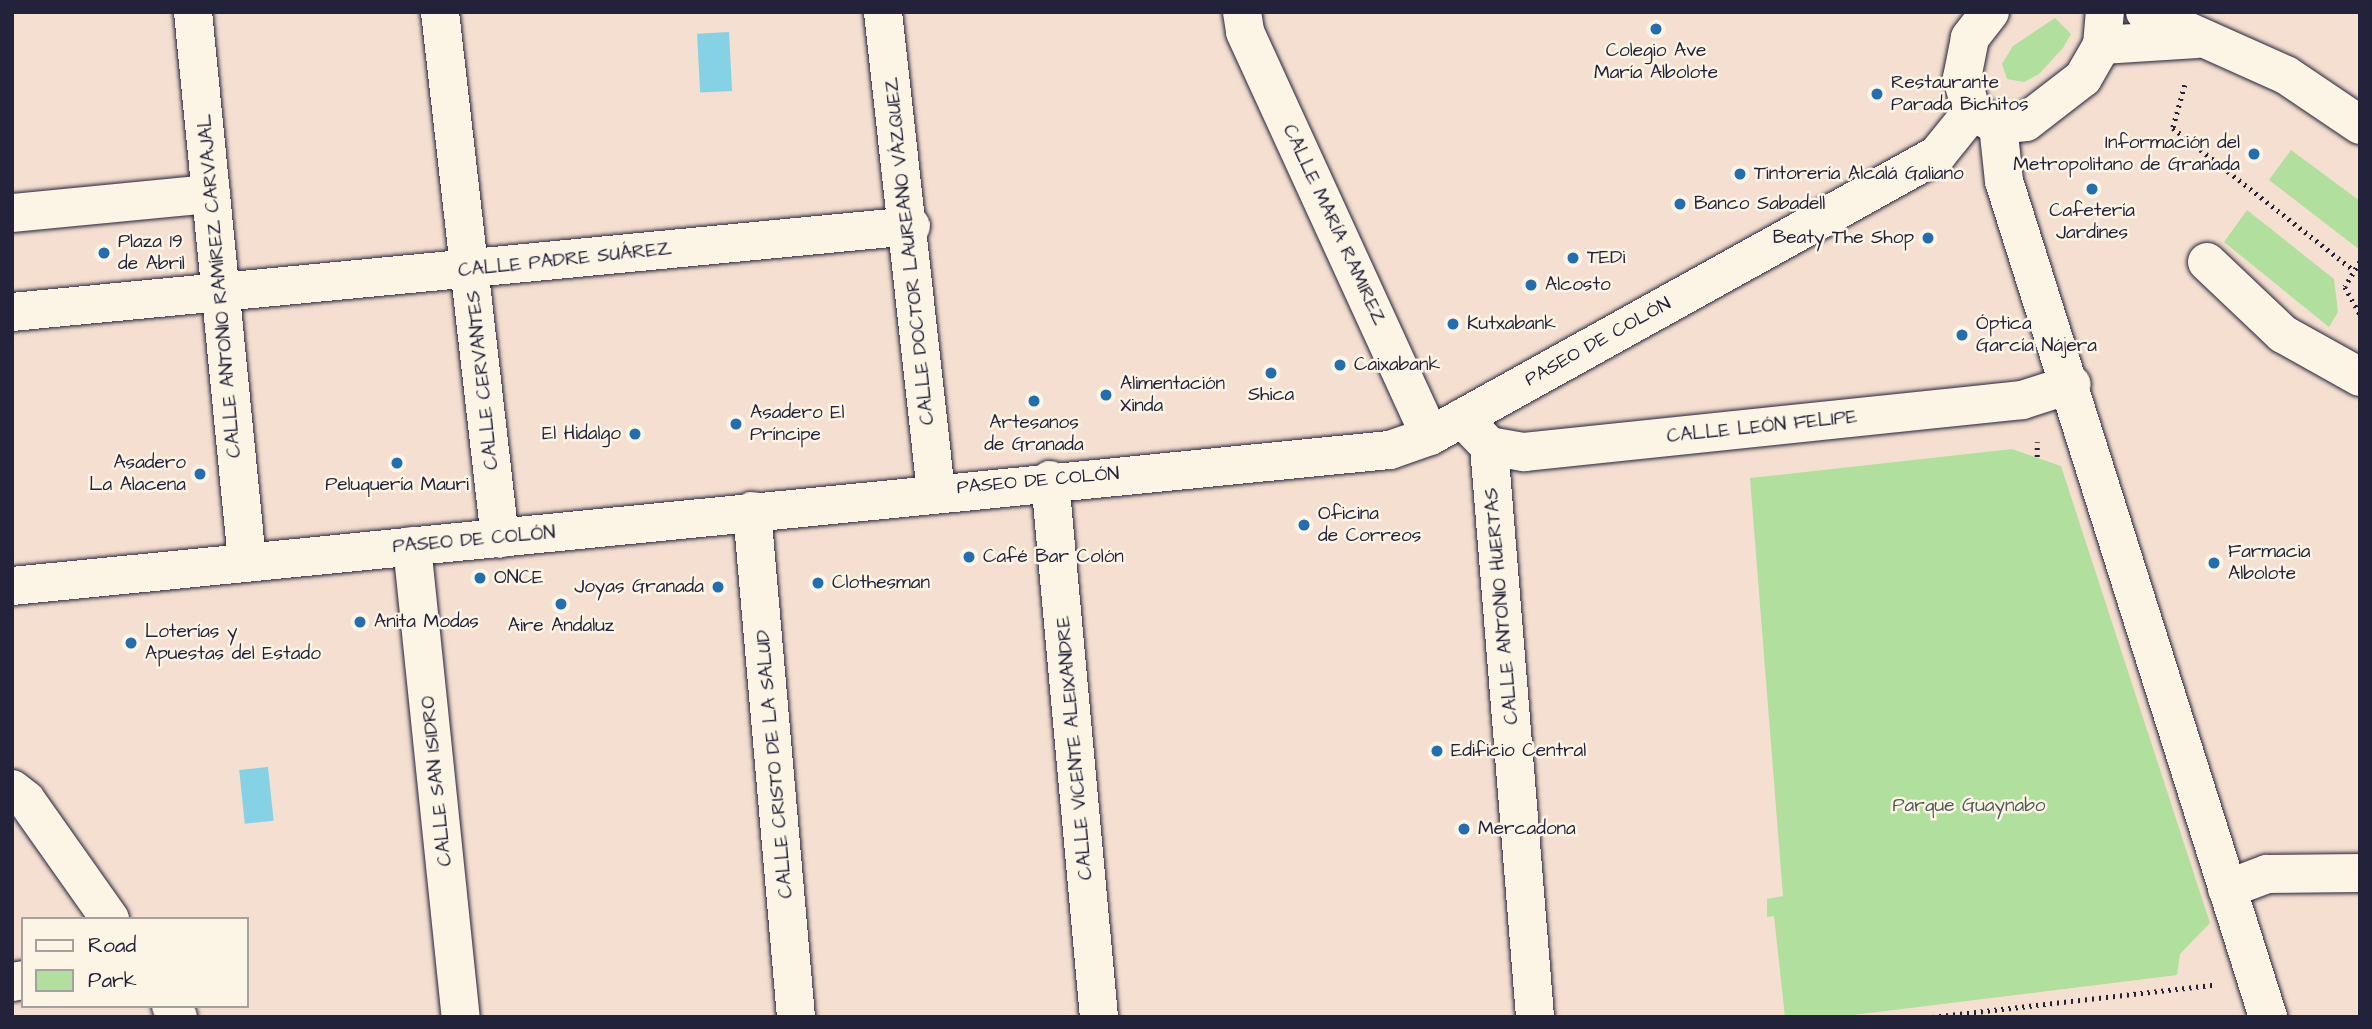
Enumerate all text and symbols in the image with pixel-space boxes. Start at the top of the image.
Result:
marker: Colegio Ave María Albolote [1648,21,1664,37]
place label: Colegio Ave María Albolote [1594,40,1718,84]
place label: Restaurante Parada Bichitos [1891,72,2029,116]
street label: CALLE DOCTOR LAUREANO VÁZQUEZ [880,76,940,426]
marker: Restaurante Parada Bichitos [1869,86,1885,102]
street label: CALLE ANTONIO RAMÍREZ CARVAJAL [194,113,246,459]
street label: CALLE MARÍA RAMIREZ [1277,121,1391,329]
place label: Información del Metropolitano de Granada [2013,132,2240,176]
marker: Información del Metropolitano de Granada [2246,146,2262,162]
place label: Tintorería Alcalá Galiano [1754,163,1964,185]
marker: Tintorería Alcalá Galiano [1732,166,1748,182]
marker: Cafetería Jardines [2084,181,2100,197]
place label: Banco Sabadell [1694,193,1825,215]
marker: Banco Sabadell [1672,196,1688,212]
place label: Cafetería Jardines [2049,200,2135,244]
place label: Beaty The Shop [1773,227,1914,249]
marker: Beaty The Shop [1920,230,1936,246]
place label: Plaza 19 de Abril [118,231,185,275]
street label: CALLE PADRE SUÁREZ [457,237,673,283]
marker: Plaza 19 de Abril [96,245,112,261]
place label: TEDi [1587,247,1625,269]
marker: TEDi [1565,250,1581,266]
place label: Alcosto [1545,274,1611,296]
marker: Alcosto [1523,277,1539,293]
street label: CALLE CERVANTES [462,289,504,471]
street label: PASEO DE COLÓN [1521,292,1675,392]
place label: Kutxabank [1467,313,1556,335]
place label: Óptica García Nájera [1976,313,2097,357]
marker: Kutxabank [1445,316,1461,332]
marker: Óptica García Nájera [1954,327,1970,343]
place label: Caixabank [1354,354,1440,376]
marker: Caixabank [1332,357,1348,373]
marker: Shica [1263,365,1279,381]
place label: Alimentación Xinda [1120,373,1225,417]
place label: Shica [1248,384,1294,406]
marker: Alimentación Xinda [1098,387,1114,403]
marker: Artesanos de Granada [1026,393,1042,409]
place label: Asadero El Príncipe [750,402,844,446]
street label: CALLE LEÓN FELIPE [1666,406,1858,448]
place label: Artesanos de Granada [984,412,1084,456]
marker: Asadero El Príncipe [728,416,744,432]
place label: El Hidalgo [542,423,621,445]
marker: El Hidalgo [627,426,643,442]
place label: Asadero La Alacena [89,452,186,496]
marker: Peluquería Mauri [389,455,405,471]
street label: PASEO DE COLÓN [956,463,1120,499]
marker: Asadero La Alacena [192,466,208,482]
place label: Peluquería Mauri [325,474,469,496]
street label: CALLE ANTONIO HUERTAS [1480,487,1524,725]
place label: Oficina de Correos [1318,503,1421,547]
marker: Oficina de Correos [1296,517,1312,533]
street label: PASEO DE COLÓN [392,522,556,558]
place label: Farmacia Albolote [2228,541,2310,585]
place label: Café Bar Colón [983,546,1124,568]
marker: Café Bar Colón [961,549,977,565]
marker: Farmacia Albolote [2206,555,2222,571]
place label: ONCE [494,567,543,589]
marker: ONCE [472,570,488,586]
place label: Clothesman [832,572,930,594]
marker: Clothesman [810,575,826,591]
place label: Joyas Granada [574,576,704,598]
marker: Joyas Granada [710,579,726,595]
marker: Aire Andaluz [553,596,569,612]
place label: Anita Modas [374,611,479,633]
marker: Anita Modas [352,614,368,630]
place label: Aire Andaluz [508,615,614,637]
street label: CALLE VICENTE ALEIXANDRE [1052,615,1098,881]
place label: Loterías y Apuestas del Estado [145,621,321,665]
street label: CALLE CRISTO DE LA SALUD [752,629,798,899]
marker: Loterías y Apuestas del Estado [123,635,139,651]
street label: CALLE SAN ISIDRO [417,695,457,867]
place label: Edificio Central [1451,740,1586,762]
marker: Edificio Central [1429,743,1445,759]
park label: Parque Guaynabo [1893,795,2045,817]
place label: Mercadona [1478,818,1576,840]
marker: Mercadona [1456,821,1472,837]
legend [21,917,248,1008]
text: Road [88,931,136,960]
text: Park [88,966,137,995]

